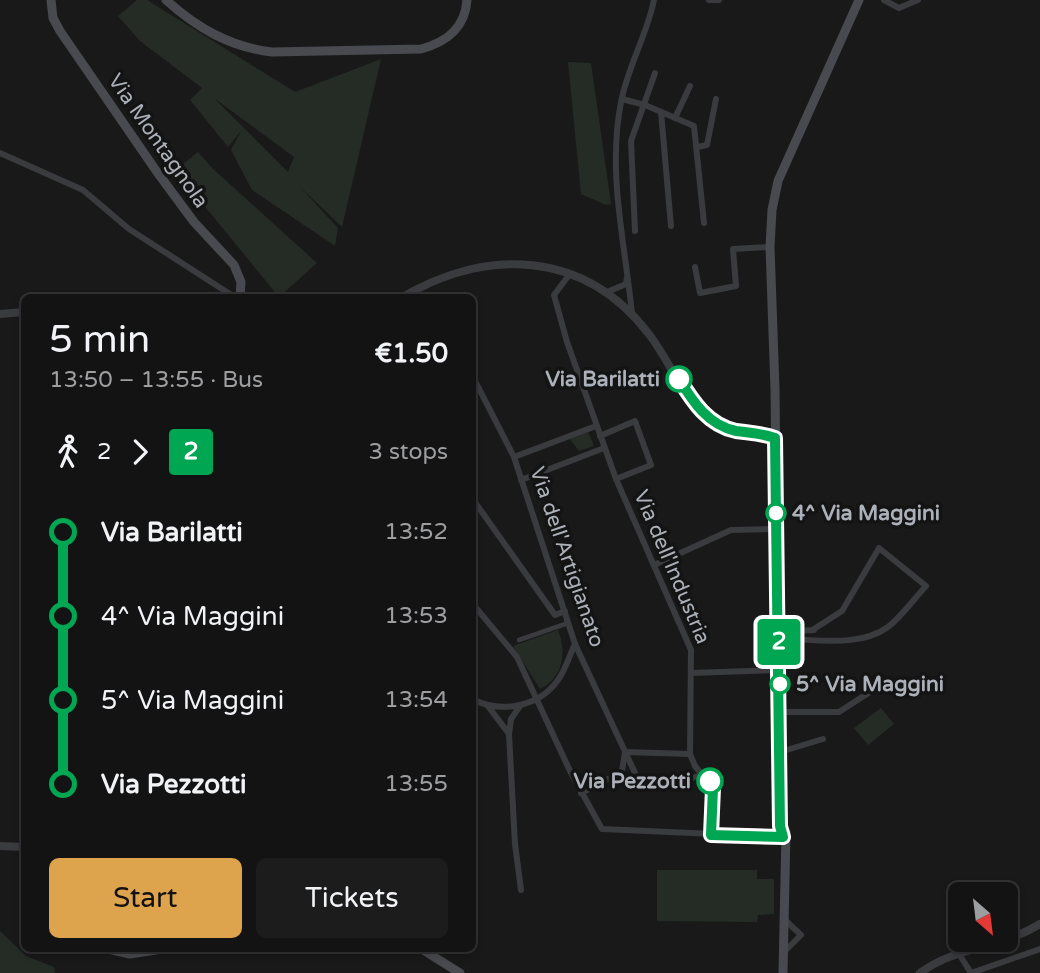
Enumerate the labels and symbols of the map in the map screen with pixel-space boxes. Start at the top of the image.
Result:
street label: Via Montagnola [102,69,214,213]
marker: Via Barilatti [666,366,692,392]
place label: Via Barilatti [545,367,660,392]
street label: Via dell'Artigianato [524,463,610,651]
street label: Via dell'Industria [628,486,716,648]
place label: 4^ Via Maggini [792,501,940,526]
marker: 4^ Via Maggini [766,503,786,523]
line badge: 2 [756,619,802,665]
place label: 5^ Via Maggini [796,672,944,697]
marker: 5^ Via Maggini [770,674,790,694]
marker: Via Pezzotti [697,768,723,794]
place label: Via Pezzotti [574,769,691,794]
north arrow [948,882,1018,952]

